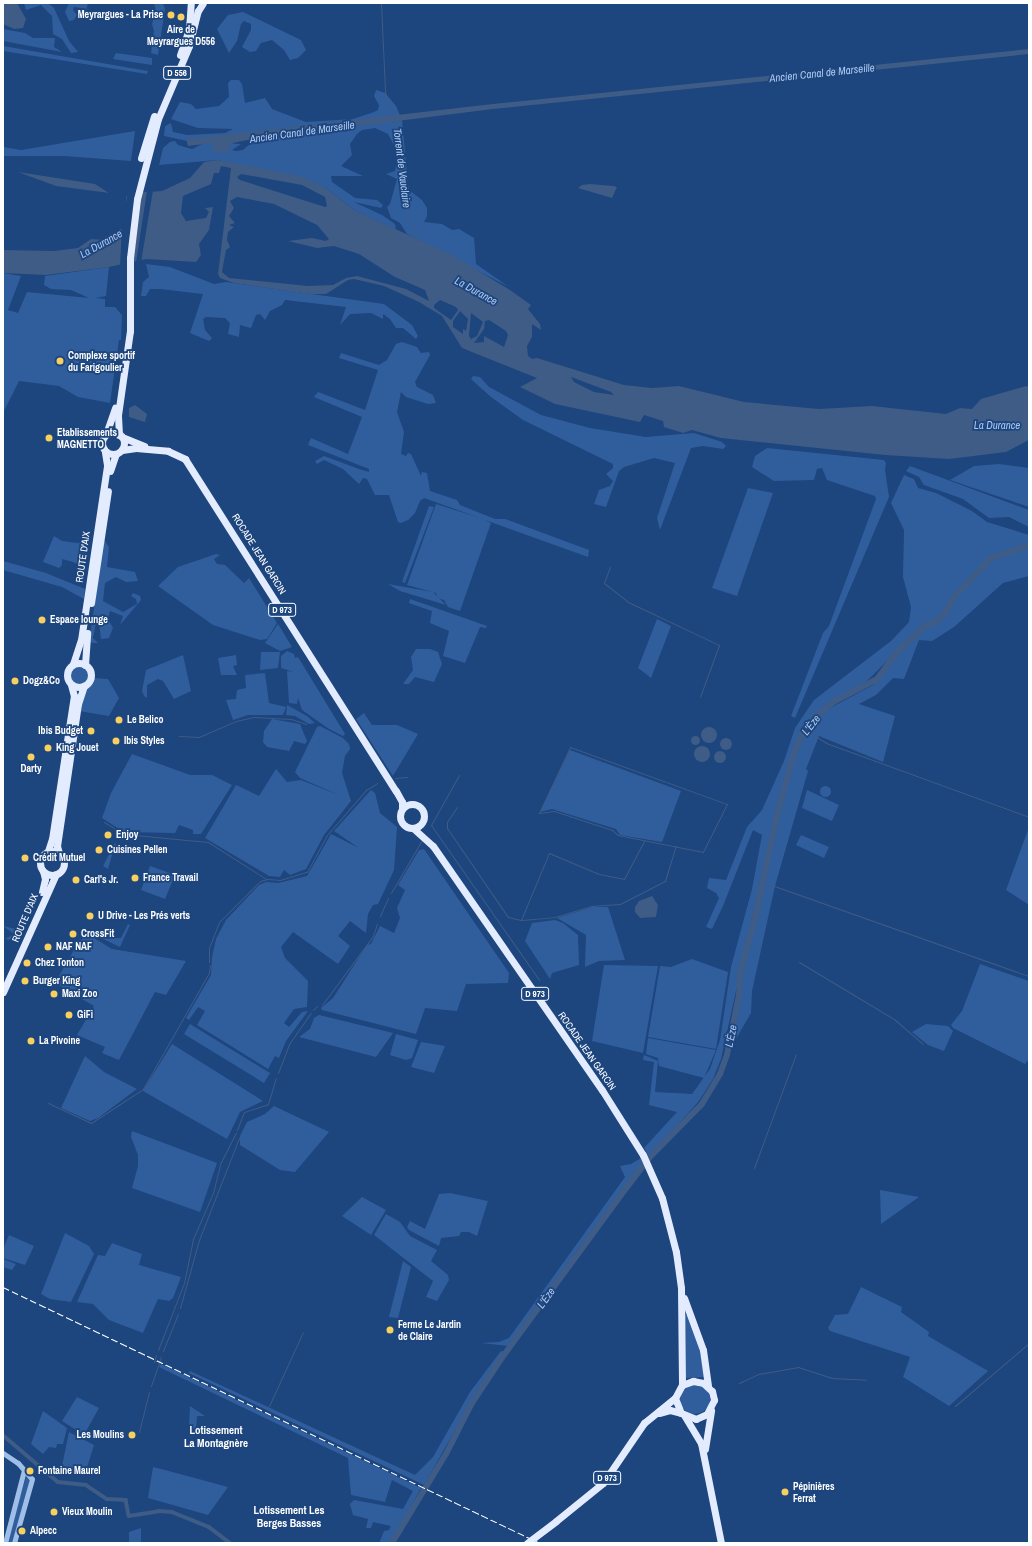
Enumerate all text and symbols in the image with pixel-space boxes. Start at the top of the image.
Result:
place label: Meyrargues - La Prise [78,9,163,21]
marker: Meyrargues - La Prise [166,10,176,20]
marker: Aire de Meyrargues D556 [176,12,186,22]
place label: Aire de Meyrargues D556 [147,23,215,46]
water label: Ancien Canal de Marseille [769,61,875,85]
road number: D 556 [163,66,191,80]
water label: Ancien Canal de Marseille [249,118,355,146]
water label: Torrent de Vauclaire [391,127,413,209]
water label: La Durance [77,227,125,261]
water label: La Durance [452,274,500,308]
place label: Complexe sportif du Farigoulier [68,349,135,372]
marker: Complexe sportif du Farigoulier [55,356,65,366]
water label: La Durance [974,418,1020,432]
place label: Etablissements MAGNETTO [57,426,117,450]
marker: Etablissements MAGNETTO [44,433,54,443]
street label: ROCADE JEAN GARCIN [229,512,289,596]
street label: ROUTE D'AIX [73,531,93,583]
road number: D 973 [268,603,296,617]
place label: Espace lounge [50,614,108,626]
marker: Espace lounge [37,615,47,625]
place label: Dogz&Co [23,675,60,687]
marker: Dogz&Co [10,676,20,686]
water label: L'Èze [799,712,823,738]
place label: Le Belico [127,714,163,726]
marker: Le Belico [114,715,124,725]
place label: Ibis Budget [38,725,83,737]
marker: Ibis Budget [86,726,96,736]
place label: Ibis Styles [124,735,165,747]
marker: Ibis Styles [111,736,121,746]
place label: King Jouet [56,742,98,754]
marker: King Jouet [43,743,53,753]
marker: Darty [26,752,36,762]
place label: Darty [21,763,41,775]
place label: Enjoy [116,829,138,841]
marker: Enjoy [103,830,113,840]
place label: Cuisines Pellen [107,844,168,856]
marker: Cuisines Pellen [94,845,104,855]
place label: Crédit Mutuel [33,852,85,864]
marker: Crédit Mutuel [20,853,30,863]
place label: France Travail [143,872,198,884]
marker: France Travail [130,873,140,883]
place label: Carl's Jr. [84,874,118,886]
marker: Carl's Jr. [71,875,81,885]
street label: ROUTE D'AIX [9,892,41,944]
place label: U Drive - Les Prés verts [98,910,190,922]
marker: U Drive - Les Prés verts [85,911,95,921]
place label: CrossFit [81,928,114,940]
marker: CrossFit [68,929,78,939]
place label: NAF NAF [56,941,92,953]
marker: NAF NAF [43,942,53,952]
place label: Chez Tonton [35,957,84,969]
marker: Chez Tonton [22,958,32,968]
place label: Burger King [33,975,80,987]
marker: Burger King [20,976,30,986]
road number: D 973 [521,987,549,1001]
place label: Maxi Zoo [62,988,98,1000]
marker: Maxi Zoo [49,989,59,999]
place label: GiFi [77,1009,93,1021]
marker: GiFi [64,1010,74,1020]
street label: ROCADE JEAN GARCIN [556,1010,618,1092]
water label: L'Èze [722,1024,740,1048]
place label: La Pivoine [39,1035,80,1047]
marker: La Pivoine [26,1036,36,1046]
water label: L'Èze [534,1285,558,1311]
place label: Ferme Le Jardin de Claire [398,1318,461,1342]
marker: Ferme Le Jardin de Claire [385,1325,395,1335]
district label: Lotissement La Montagnère [184,1424,248,1450]
place label: Les Moulins [77,1429,124,1441]
marker: Les Moulins [127,1430,137,1440]
place label: Fontaine Maurel [38,1465,100,1477]
marker: Fontaine Maurel [25,1466,35,1476]
road number: D 973 [593,1471,621,1485]
place label: Pépinières Ferrat [793,1480,834,1504]
marker: Pépinières Ferrat [780,1487,790,1497]
district label: Lotissement Les Berges Basses [253,1504,325,1530]
place label: Vieux Moulin [62,1506,112,1518]
marker: Vieux Moulin [49,1507,59,1517]
place label: Alpecc [30,1525,57,1537]
marker: Alpecc [17,1526,27,1536]

